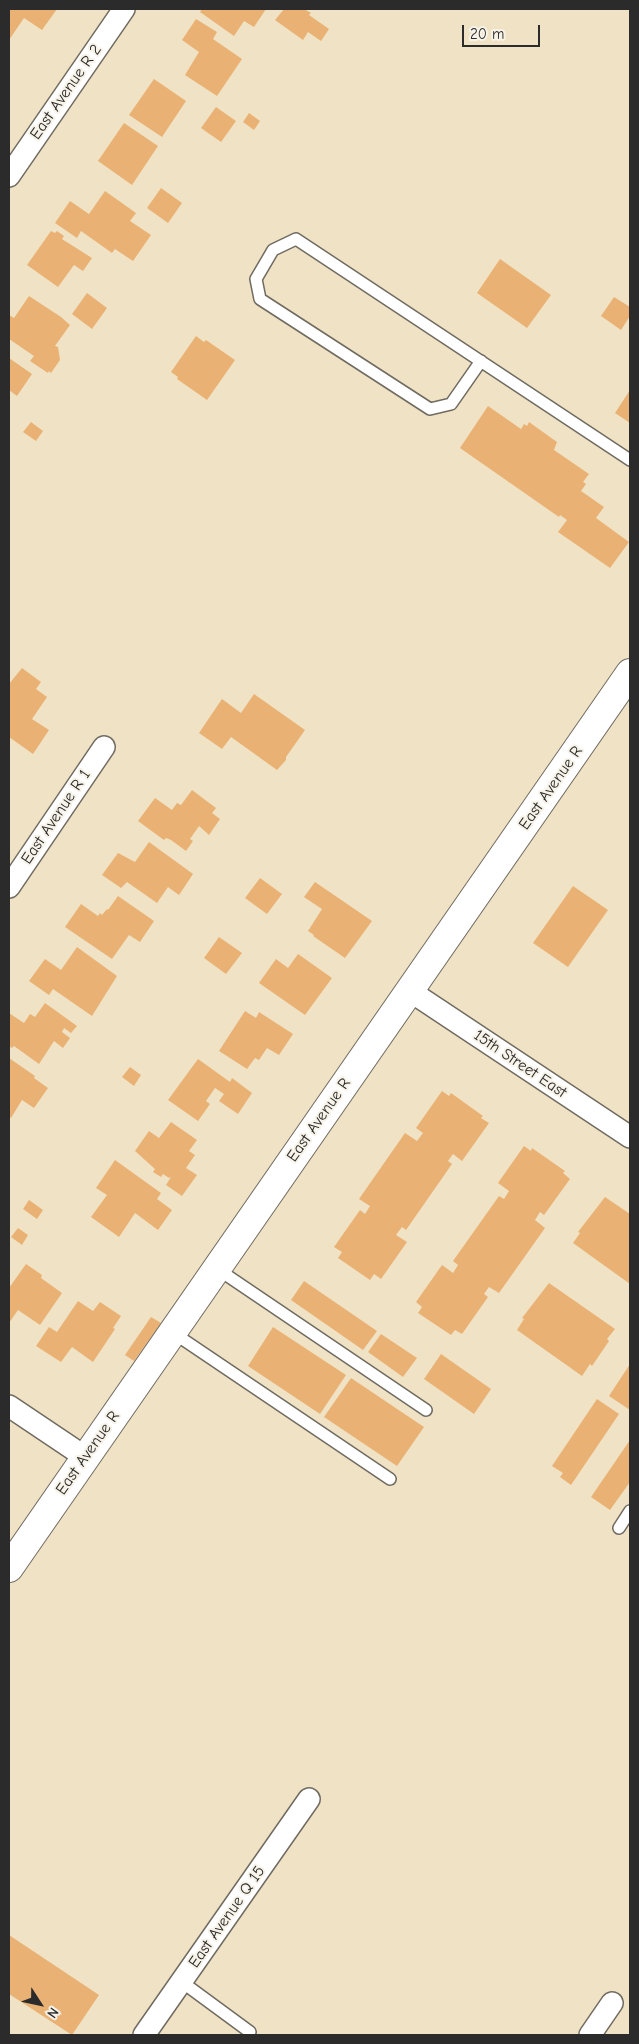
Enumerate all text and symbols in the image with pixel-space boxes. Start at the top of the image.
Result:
scale bar [464,15,542,47]
text: 20 m [470,25,504,43]
street label: East Avenue R 2 [26,41,106,143]
street label: East Avenue R [515,742,587,834]
street label: East Avenue R 1 [17,766,95,868]
street label: 15th Street East [470,1026,570,1102]
street label: East Avenue R [283,1074,355,1166]
street label: East Avenue R [52,1407,124,1499]
street label: East Avenue Q 15 [185,1862,269,1972]
north arrow [15,1979,65,2029]
text: N [43,2004,62,2022]

